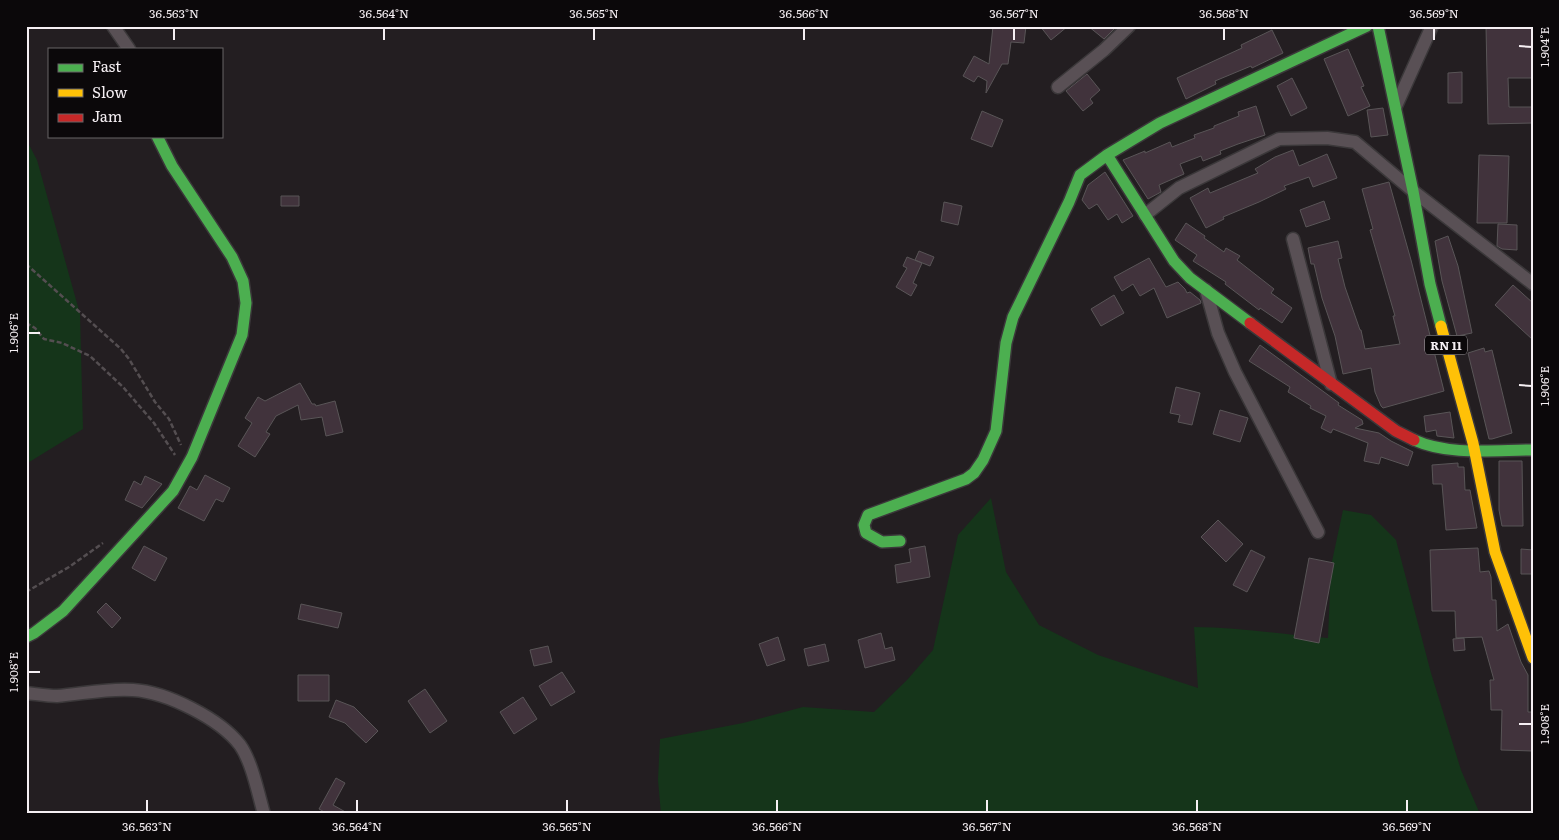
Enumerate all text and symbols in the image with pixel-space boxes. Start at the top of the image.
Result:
text: 36.563°N [149,4,199,22]
text: 36.564°N [359,4,409,22]
text: 36.565°N [569,4,619,22]
text: 36.566°N [779,4,829,22]
text: 36.567°N [989,4,1039,22]
text: 36.568°N [1199,4,1249,22]
text: 36.569°N [1409,4,1459,22]
text: 1.904°E [1535,27,1553,67]
legend [48,48,222,138]
text: Fast [92,54,121,77]
text: Slow [92,80,127,103]
text: Jam [92,104,123,127]
text: 1.906°E [4,313,22,353]
road number: RN 11 [1425,336,1467,354]
text: 1.906°E [1535,366,1553,406]
text: 1.908°E [4,651,22,692]
text: 1.908°E [1535,703,1553,744]
text: 36.563°N [122,817,172,835]
text: 36.564°N [332,817,382,835]
text: 36.565°N [542,817,592,835]
text: 36.566°N [752,817,802,835]
text: 36.567°N [962,817,1012,835]
text: 36.568°N [1172,817,1222,835]
text: 36.569°N [1382,817,1432,835]

